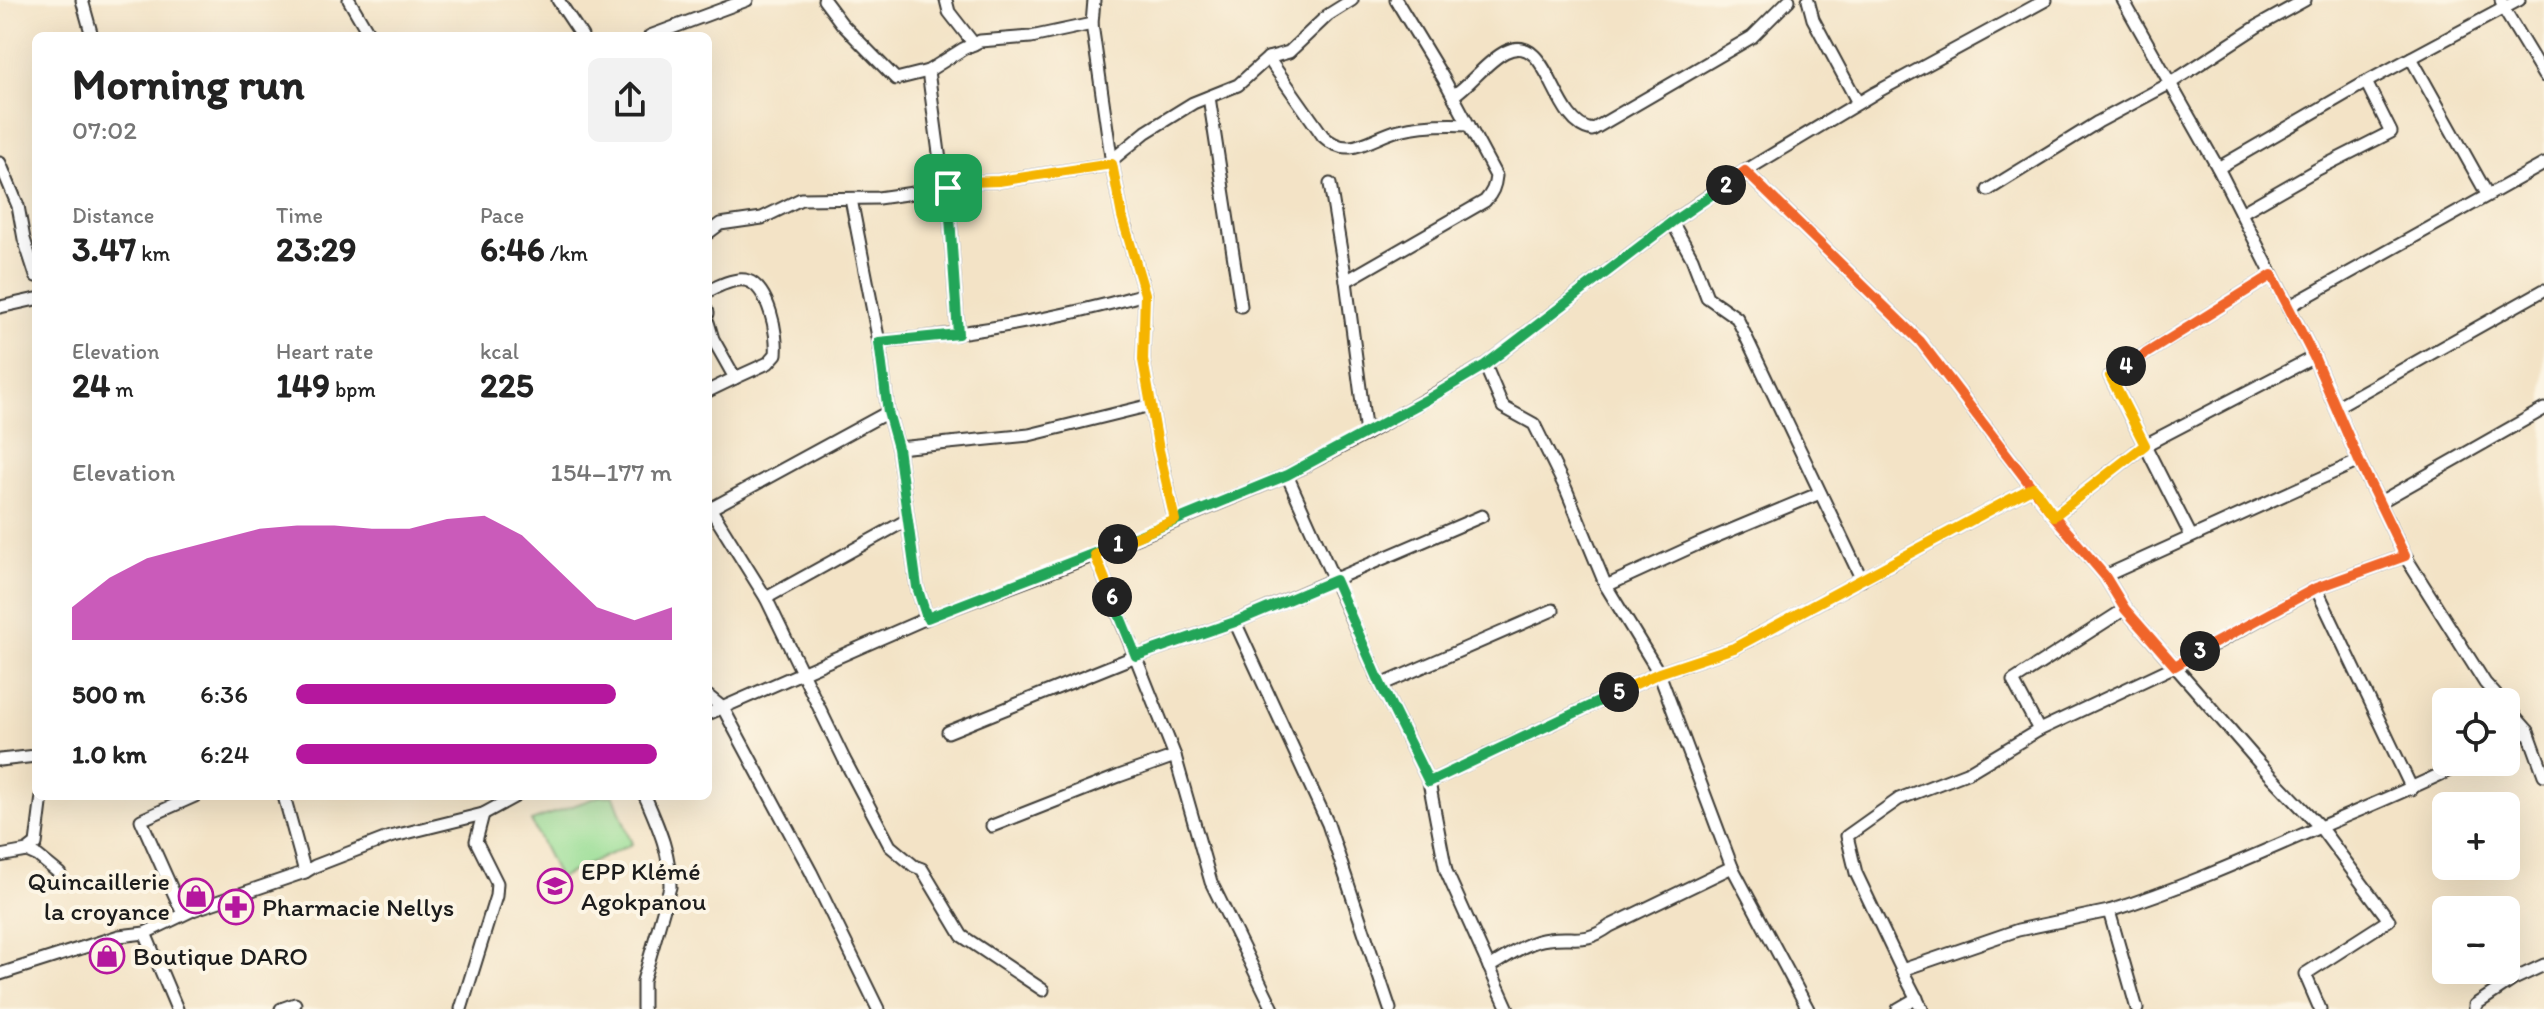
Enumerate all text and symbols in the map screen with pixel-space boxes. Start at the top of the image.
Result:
text: Morning run [72,57,305,110]
button: share [588,58,672,142]
text: 07:02 [72,114,137,146]
pin [914,154,982,222]
pin: 2 [1706,165,1746,205]
icon: arrive [926,166,970,210]
text: 2 [1720,171,1732,198]
text: Distance [72,202,154,229]
text: Time [276,202,323,229]
text: Pace [480,202,524,229]
text: 3.47 [72,229,136,270]
text: 23:29 [276,229,356,270]
text: 6:46 [480,229,545,270]
text: km [136,240,170,267]
text: /km [545,240,588,267]
text: Elevation [72,338,159,365]
text: Heart rate [276,338,373,365]
text: kcal [480,338,519,365]
pin: 4 [2106,346,2146,386]
text: 4 [2119,352,2133,379]
text: 24 [72,365,110,406]
text: 149 [276,365,330,406]
text: 225 [480,365,534,406]
text: m [110,376,134,403]
text: bpm [330,376,376,403]
text: Elevation [72,456,175,488]
text: 154–177 m [551,456,672,488]
pin: 1 [1098,524,1138,564]
text: 1 [1113,530,1123,557]
pin: 6 [1092,577,1132,617]
text: 6 [1106,583,1118,610]
pin: 3 [2180,631,2220,671]
text: 3 [2194,637,2206,664]
pin: 5 [1599,672,1639,712]
text: 500 m [72,678,145,710]
text: 6:36 [200,678,248,710]
text: 5 [1613,678,1625,705]
map controls [2432,688,2520,984]
button: locate [2432,688,2520,776]
text: 1.0 km [72,738,147,770]
text: 6:24 [200,738,249,770]
button: + [2432,792,2520,880]
place label: EPP Klémé Agokpanou [581,855,706,917]
place label: Quincaillerie la croyance [28,865,170,927]
school or university icon: EPP Klémé Agokpanou [536,867,574,905]
shop icon: Quincaillerie la croyance [177,877,215,915]
pharmacy icon: Pharmacie Nellys [217,888,255,926]
place label: Pharmacie Nellys [262,891,454,923]
button: − [2432,896,2520,984]
shop icon: Boutique DARO [88,937,126,975]
place label: Boutique DARO [133,940,308,972]

